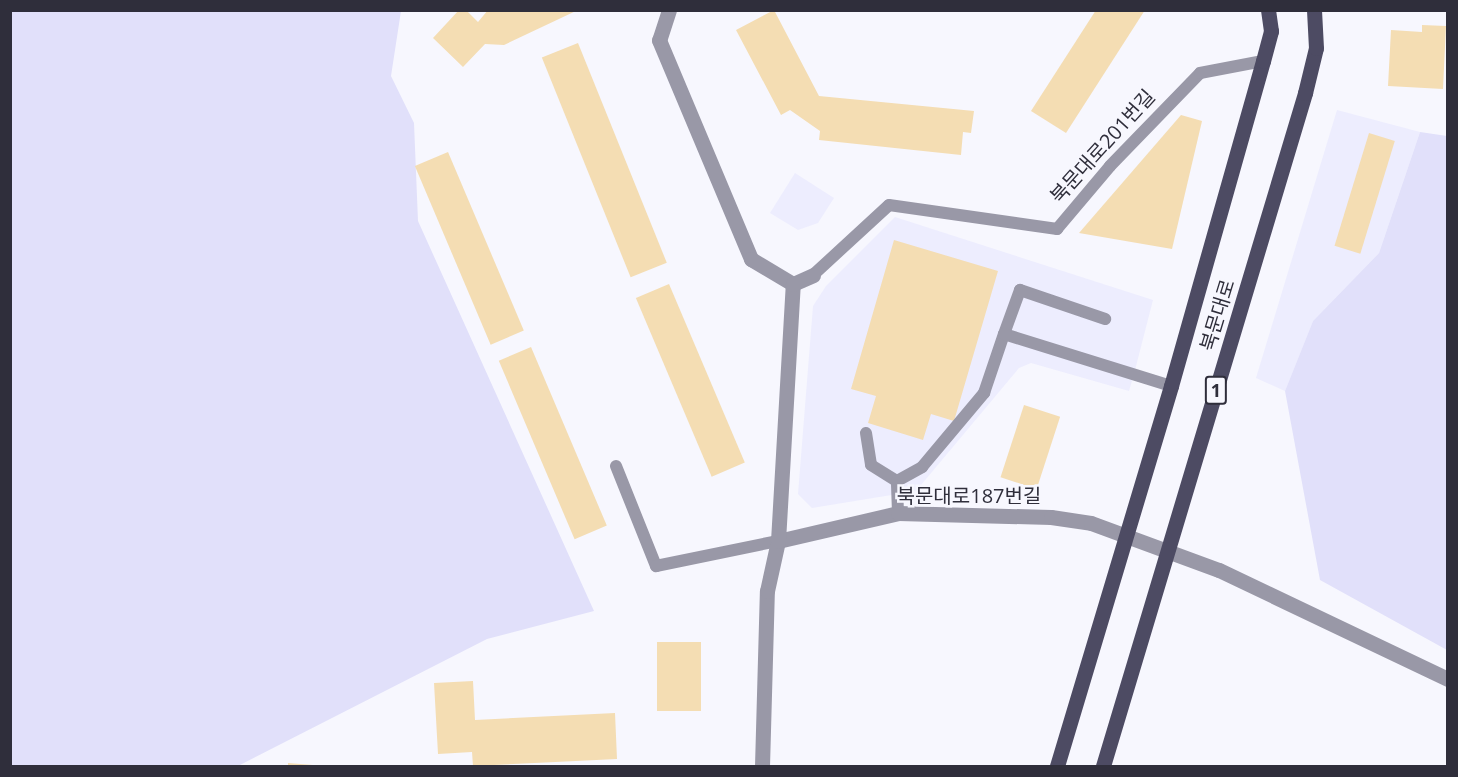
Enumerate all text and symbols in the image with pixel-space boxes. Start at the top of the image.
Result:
street label: 북문대로201번길 [1045,84,1159,208]
street label: 북문대로 [1195,276,1239,354]
road number: 1 [1204,375,1228,405]
street label: 북문대로187번길 [897,483,1041,507]

